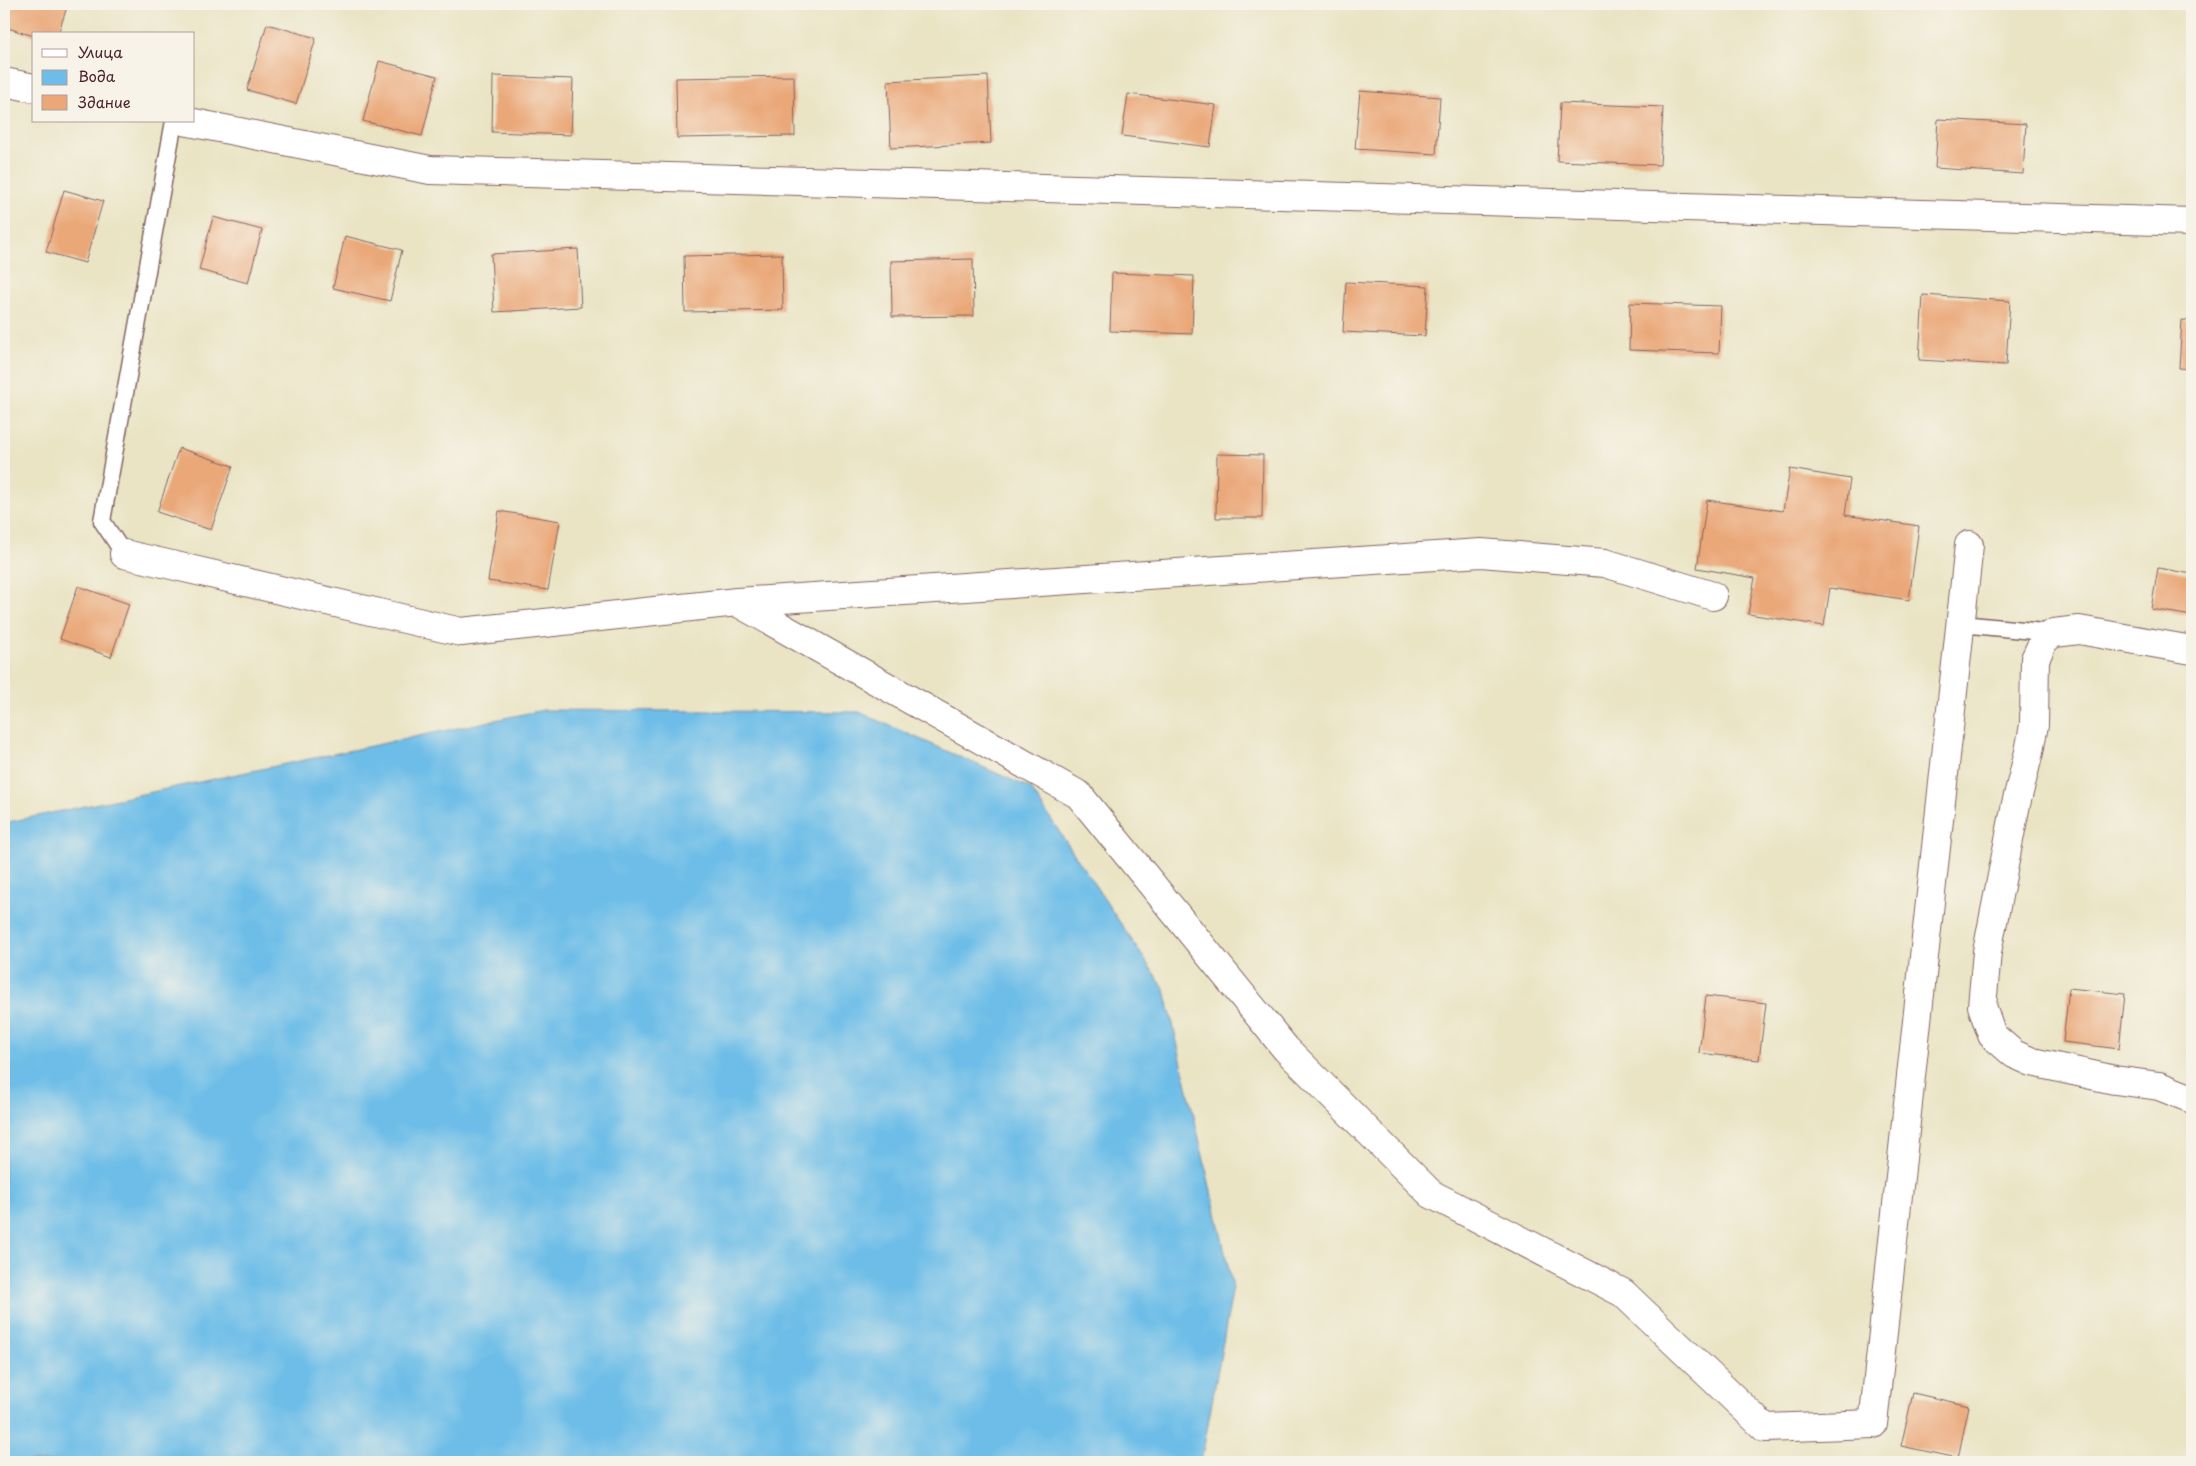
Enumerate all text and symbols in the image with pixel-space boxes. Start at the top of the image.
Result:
legend [32,32,195,122]
text: Улица [78,40,123,63]
text: Вода [78,64,116,87]
text: Здание [78,90,131,113]

